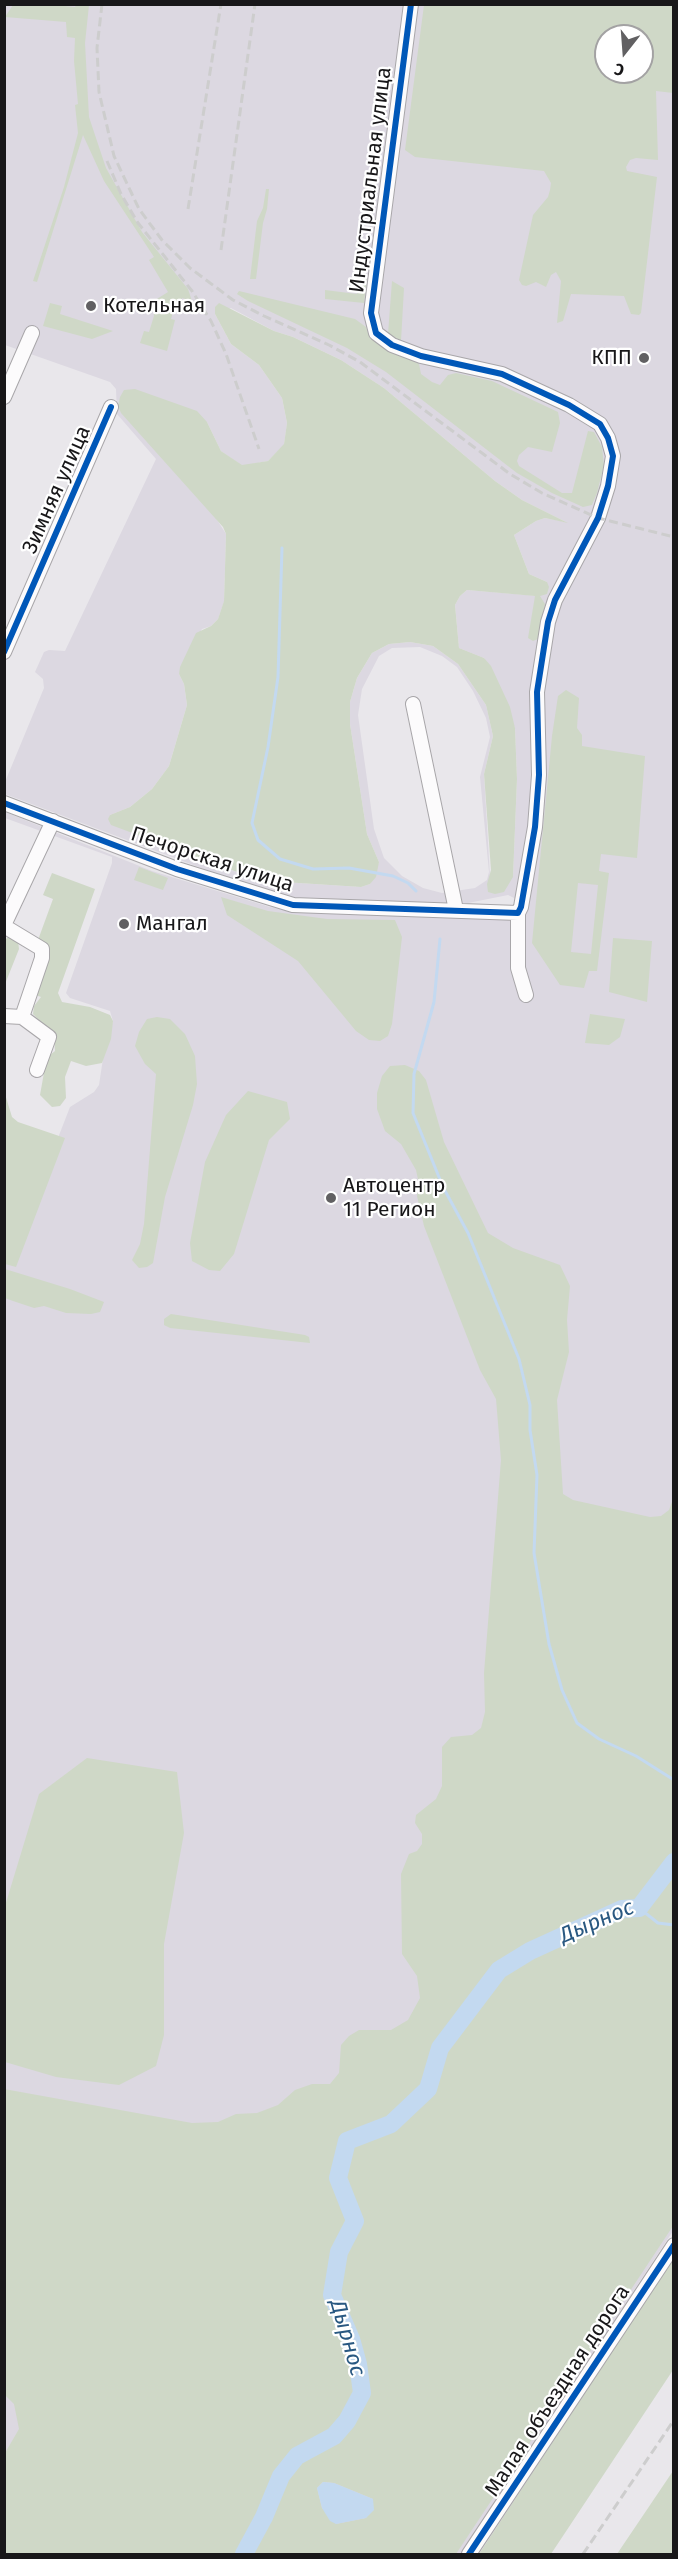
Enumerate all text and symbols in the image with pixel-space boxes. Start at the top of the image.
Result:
north arrow [594,24,654,84]
text: С [612,59,626,80]
street label: Индустриальная улица [345,66,397,294]
place label: Котельная [103,293,205,319]
marker: Котельная [84,299,98,313]
place label: КПП [591,345,632,371]
marker: КПП [637,351,651,365]
street label: Зимняя улица [18,422,96,558]
street label: Печорская улица [127,822,297,898]
place label: Мангал [136,911,208,937]
marker: Мангал [117,917,131,931]
place label: Автоцентр 11 Регион [343,1173,446,1223]
marker: Автоцентр 11 Регион [324,1191,338,1205]
water label: Дырнос [556,1895,638,1949]
street label: Малая объездная дорога [480,2281,636,2501]
water label: Дырнос [324,2297,370,2379]

